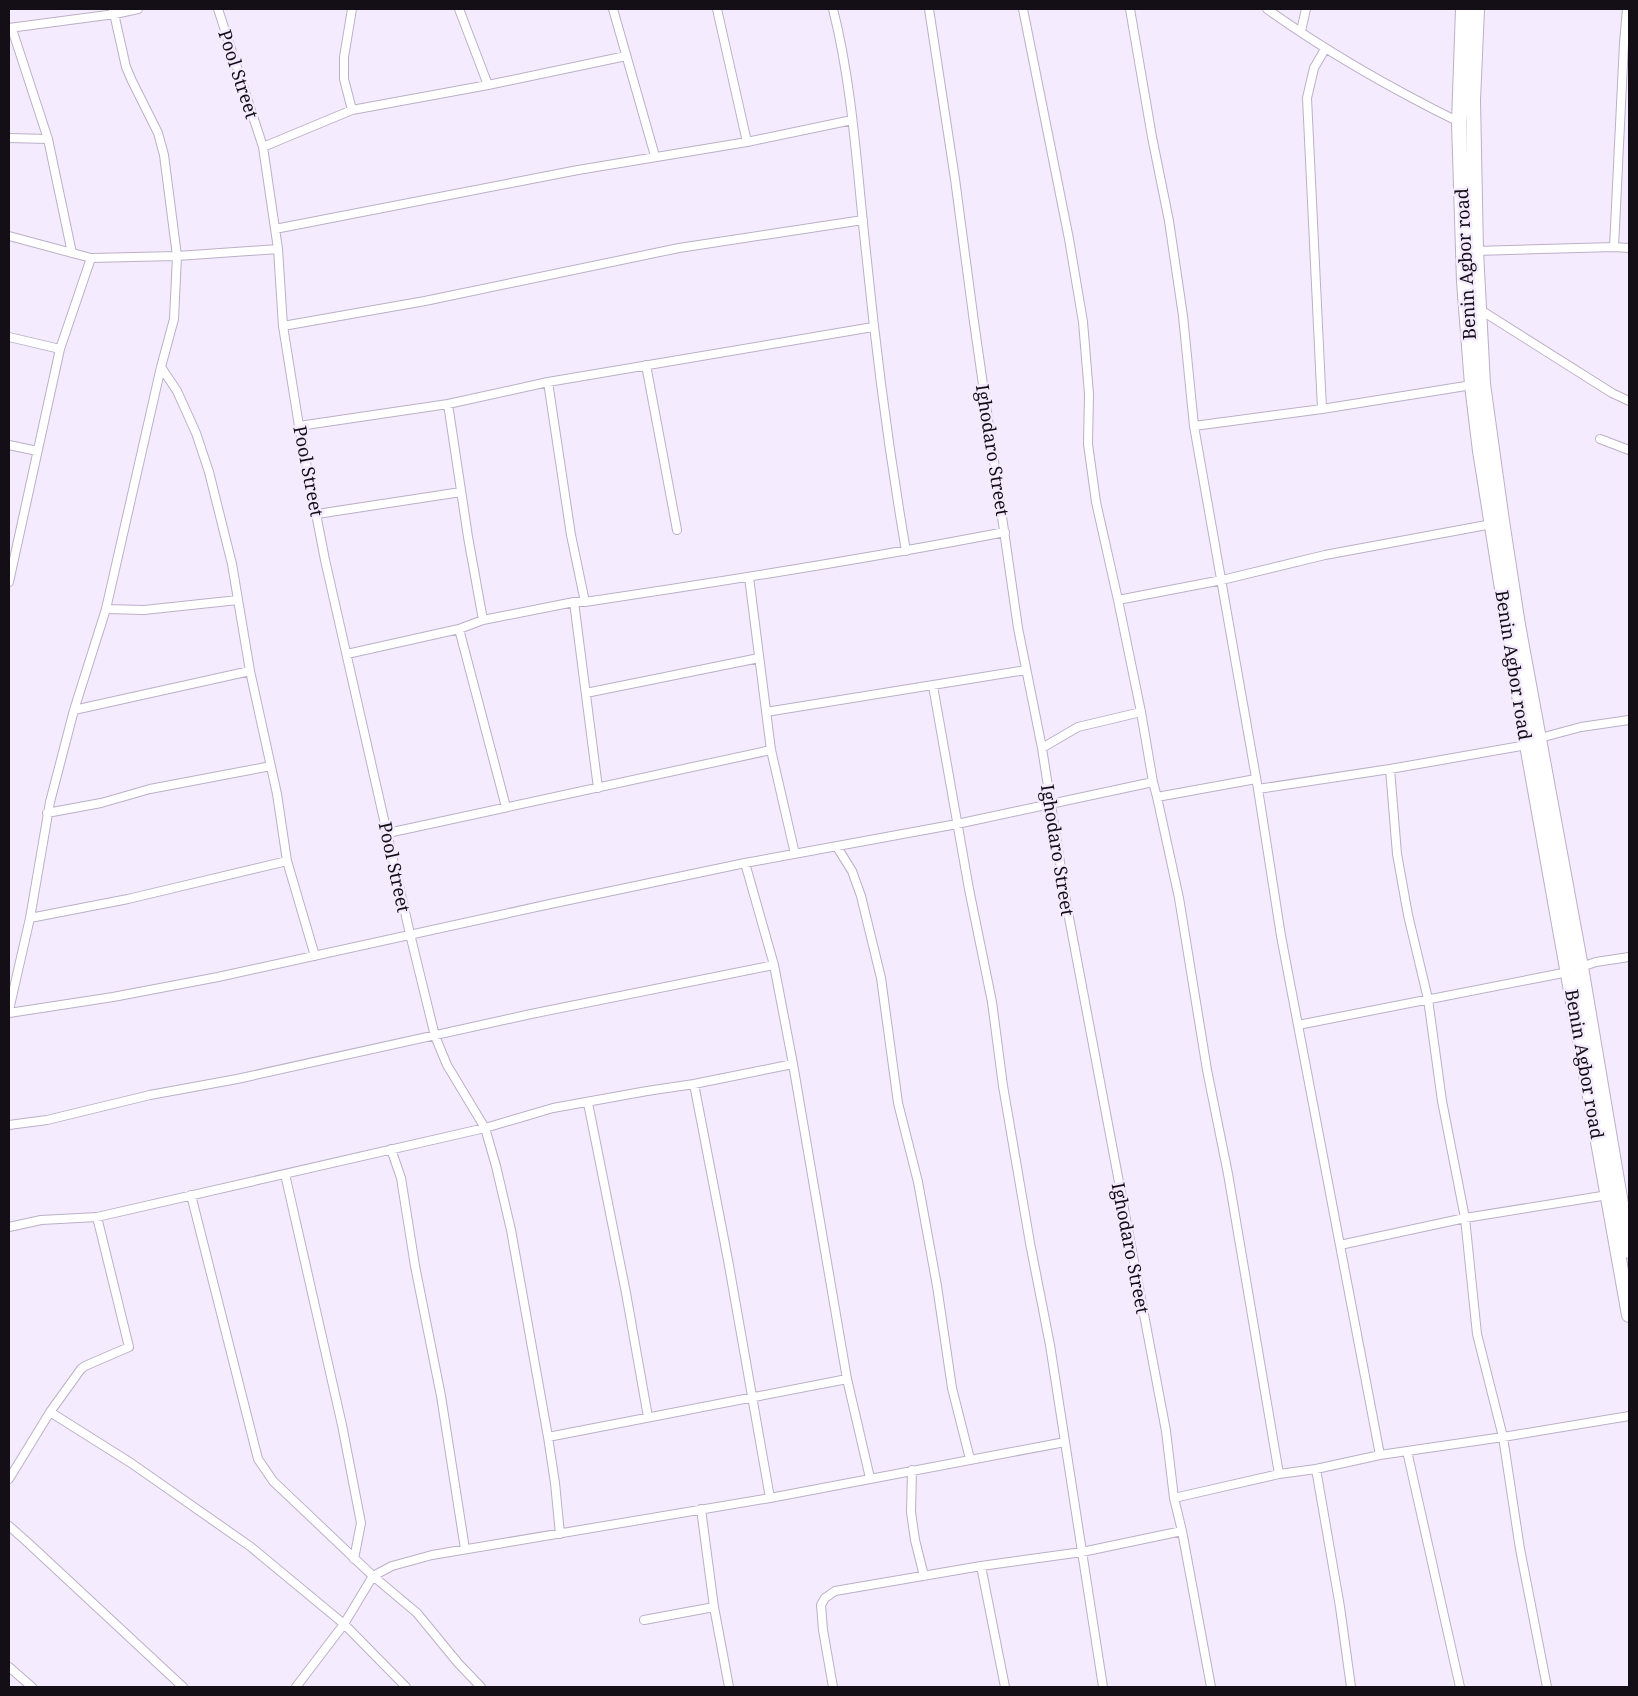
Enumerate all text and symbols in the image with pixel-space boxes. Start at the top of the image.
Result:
street label: Pool Street [213,26,265,122]
street label: Benin Agbor road [1449,188,1481,340]
street label: Ighodaro Street [971,382,1015,518]
street label: Pool Street [288,424,330,518]
street label: Benin Agbor road [1490,588,1538,742]
street label: Ighodaro Street [1036,782,1080,918]
street label: Pool Street [374,819,416,915]
street label: Benin Agbor road [1560,987,1610,1141]
street label: Ighodaro Street [1107,1180,1155,1316]

